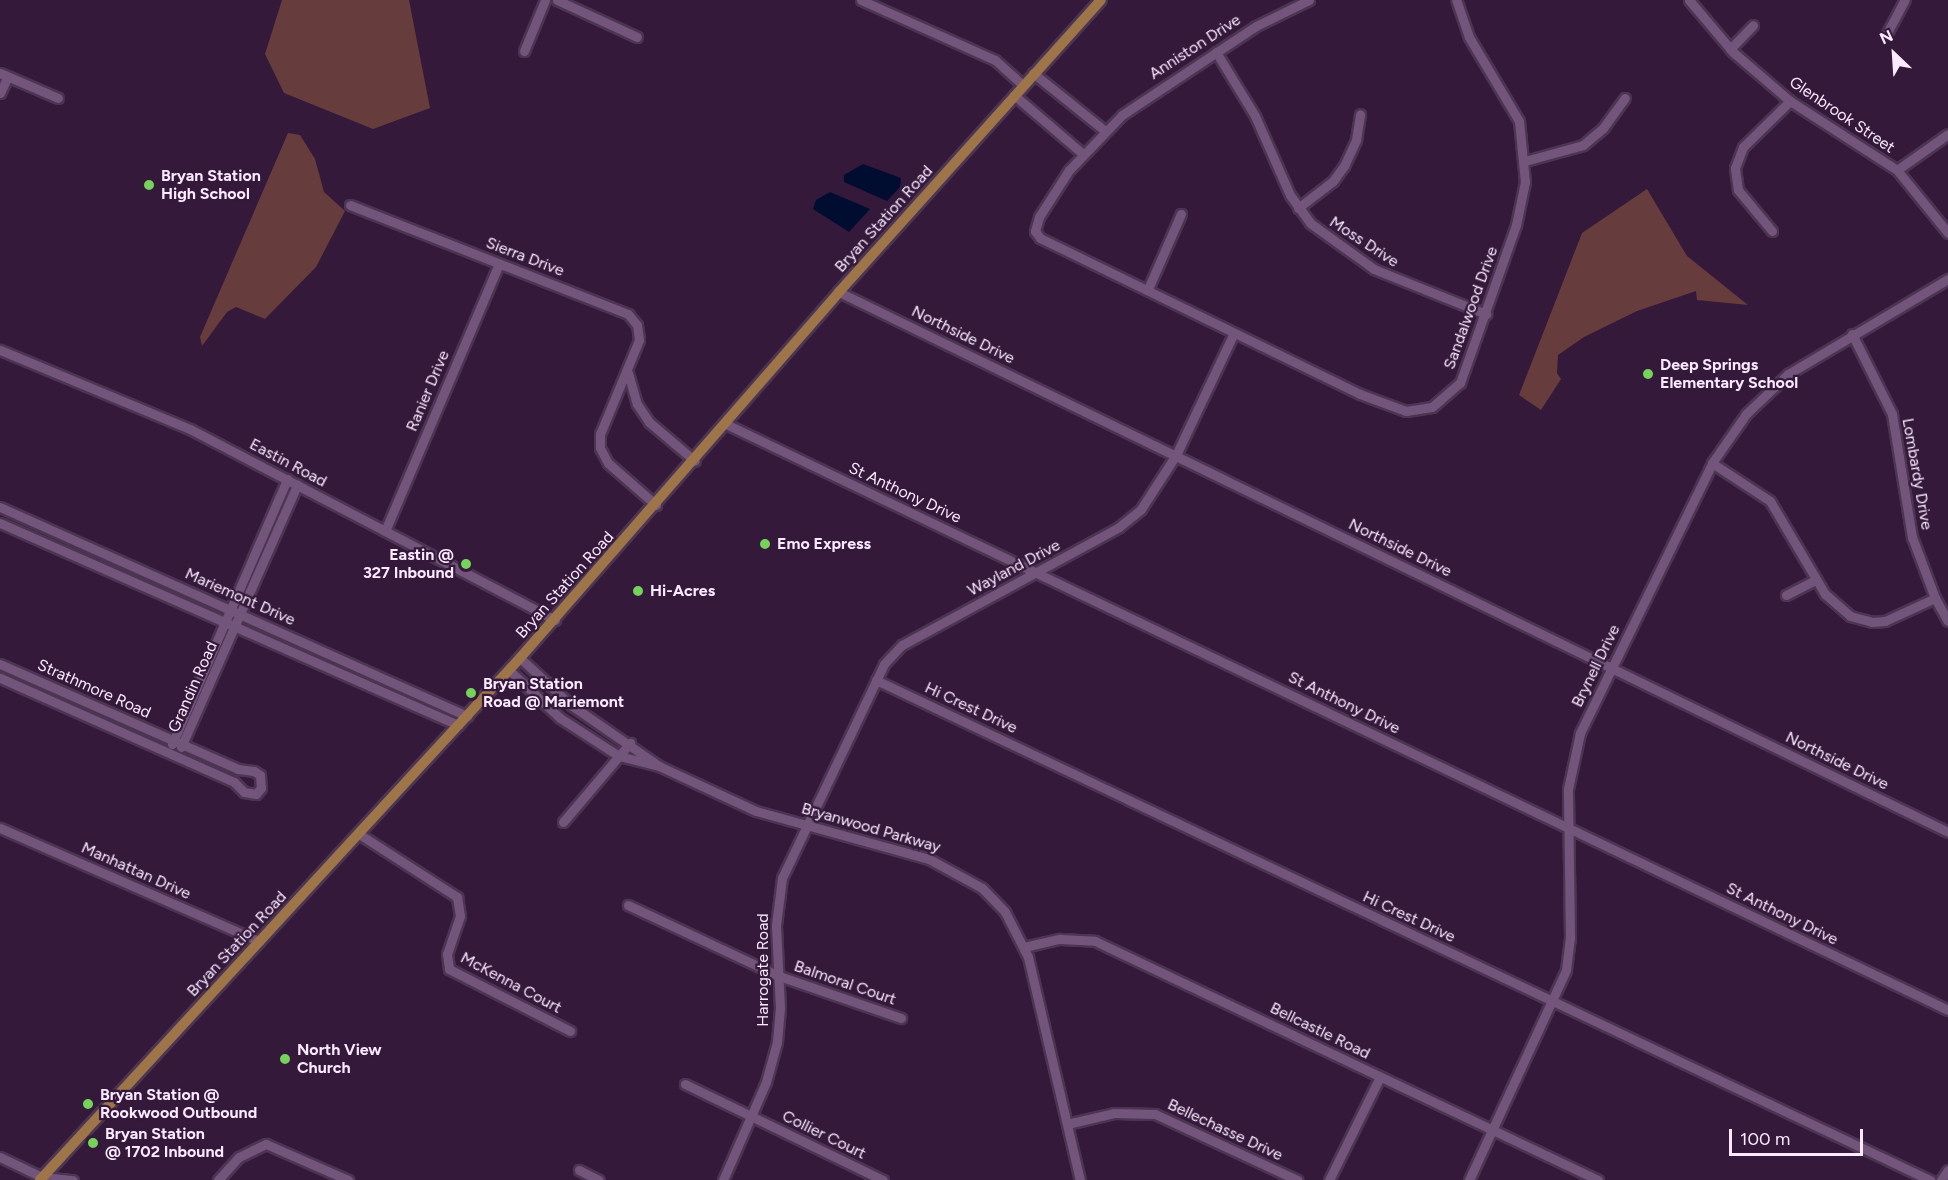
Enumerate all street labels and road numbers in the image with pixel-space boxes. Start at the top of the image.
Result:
street label: Anniston Drive [1146,10,1244,84]
street label: Glenbrook Street [1786,73,1898,157]
street label: Bryan Station Road [831,162,937,276]
street label: Moss Drive [1326,213,1402,271]
street label: Sierra Drive [483,233,567,281]
street label: Sandalwood Drive [1440,244,1502,372]
street label: Northside Drive [908,302,1018,368]
street label: Ranier Drive [402,348,454,434]
street label: Lombardy Drive [1898,417,1936,531]
street label: Eastin Road [246,435,330,491]
street label: St Anthony Drive [846,459,964,527]
street label: Northside Drive [1345,515,1455,581]
street label: Bryan Station Road [512,528,618,642]
street label: Wayland Drive [964,536,1064,600]
street label: Mariemont Drive [182,564,298,630]
street label: Brynell Drive [1568,622,1624,710]
street label: Grandin Road [164,639,222,735]
street label: Strathmore Road [34,655,154,723]
street label: St Anthony Drive [1285,668,1403,738]
street label: Hi Crest Drive [922,678,1020,738]
street label: Northside Drive [1782,728,1892,794]
street label: Bryanwood Parkway [799,799,943,857]
street label: Manhattan Drive [78,838,194,904]
street label: St Anthony Drive [1723,879,1841,949]
street label: Bryan Station Road [183,887,291,1001]
street label: Hi Crest Drive [1360,887,1458,947]
street label: Harrogate Road [753,913,773,1027]
street label: McKenna Court [457,948,565,1018]
street label: Balmoral Court [791,957,899,1009]
street label: Bellcastle Road [1267,998,1373,1064]
street label: Bellechasse Drive [1164,1095,1286,1165]
street label: Collier Court [779,1106,869,1164]

